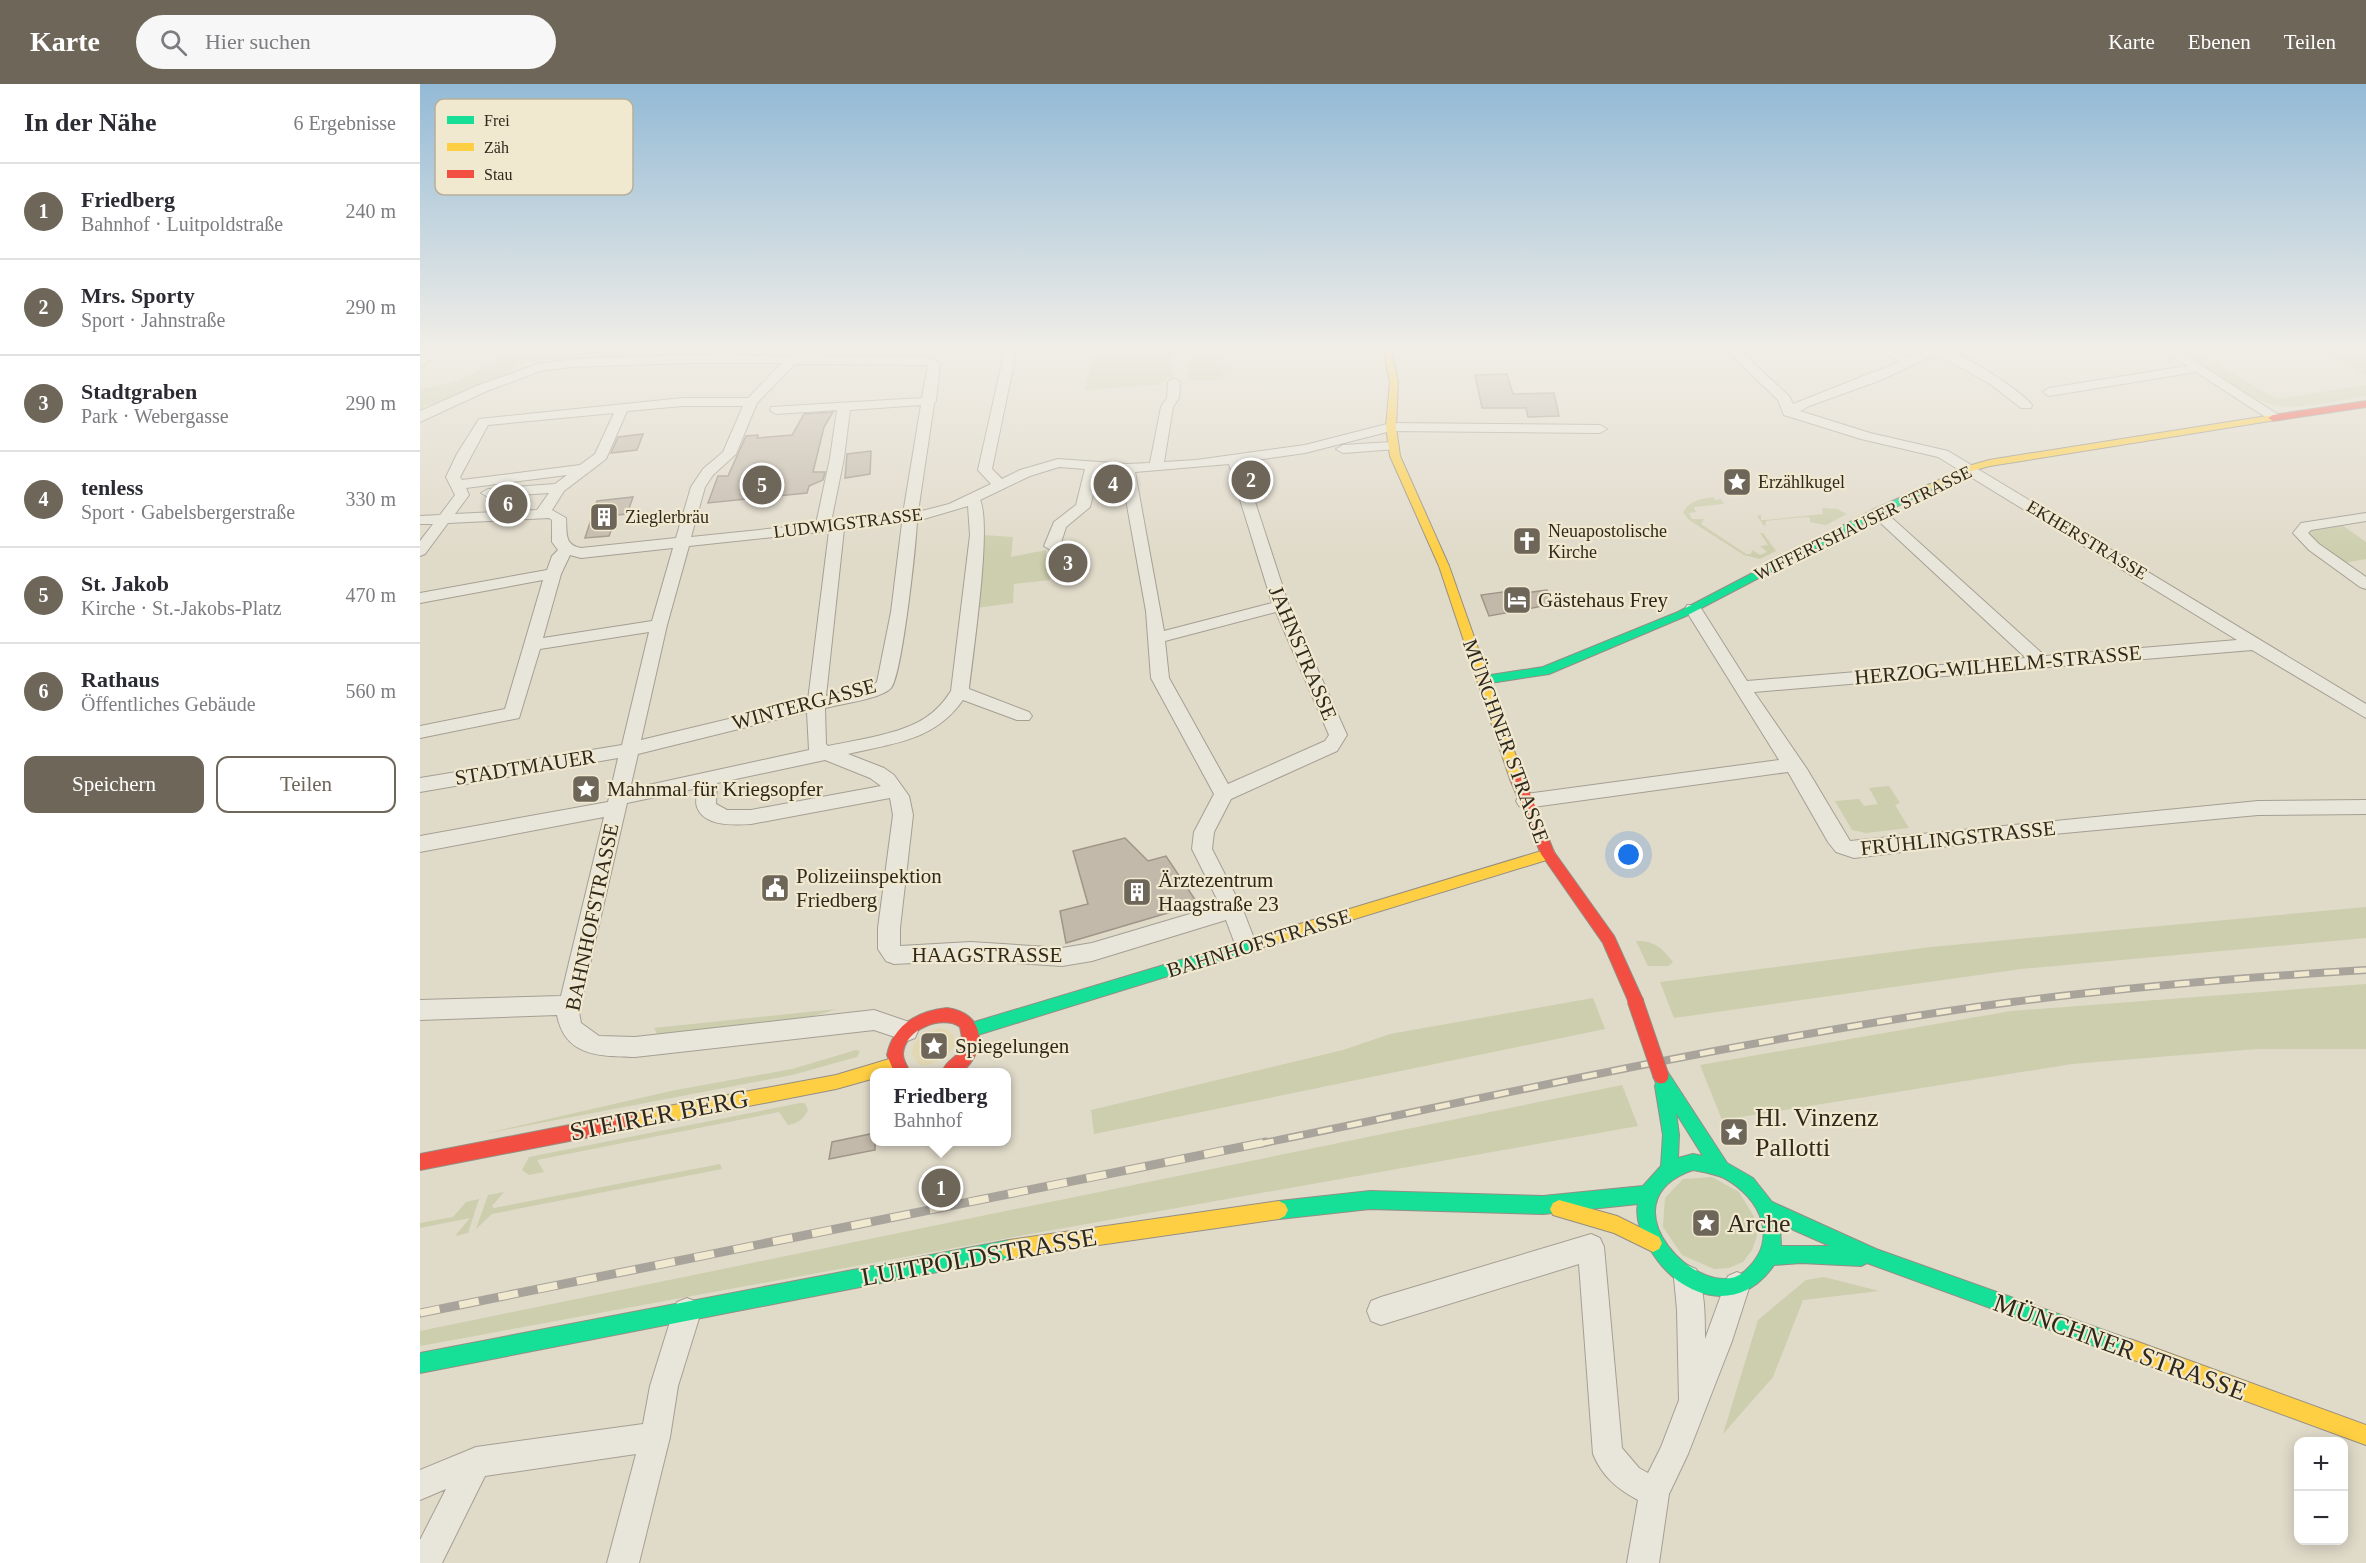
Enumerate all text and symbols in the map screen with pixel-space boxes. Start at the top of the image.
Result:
search box [136,15,556,69]
text: Karte [30,26,100,57]
icon: search [157,26,190,59]
text: Hier suchen [205,29,311,54]
text: Karte [2108,30,2155,54]
text: Ebenen [2188,30,2251,54]
text: Teilen [2284,30,2336,54]
legend [435,99,633,195]
text: In der Nähe [24,108,156,137]
text: 6 Ergebnisse [294,112,396,134]
text: Frei [484,112,510,129]
text: Zäh [484,139,509,156]
text: Stau [484,166,512,183]
text: Friedberg [81,187,175,212]
text: 1 [39,200,49,222]
text: 240 m [345,200,396,222]
text: Bahnhof · Luitpoldstraße [81,213,283,235]
text: Mrs. Sporty [81,283,195,308]
text: 2 [39,296,49,318]
text: 290 m [345,296,396,318]
text: Sport · Jahnstraße [81,309,225,331]
text: Stadtgraben [81,379,197,404]
text: 3 [39,392,49,414]
text: 290 m [345,392,396,414]
text: Park · Webergasse [81,405,229,427]
pin: 2 [1232,458,1270,502]
pin: 5 [742,462,782,508]
pin: 4 [1094,462,1132,506]
street label: WIFFERTSHAUSER STRASSE [1751,462,1975,584]
place icon: Erzählkugel [1721,466,1753,498]
place label: Erzählkugel [1758,472,1845,492]
text: tenless [81,475,143,500]
pin: 6 [488,482,527,526]
text: 4 [39,488,49,510]
text: 330 m [345,488,396,510]
street label: EKHERSTRASSE [2023,496,2151,584]
text: Sport · Gabelsbergerstraße [81,501,295,523]
building icon: Zieglerbräu [588,501,620,533]
street label: LUDWIGSTRASSE [772,504,924,542]
place label: Zieglerbräu [625,507,709,527]
place label: Neuapostolische Kirche [1548,521,1667,562]
church icon: Neuapostolische Kirche [1511,525,1543,557]
pin: 3 [1048,540,1088,586]
text: St. Jakob [81,571,169,596]
street label: JAHNSTRASSE [1264,582,1342,724]
text: 5 [39,584,49,606]
text: 470 m [345,584,396,606]
hotel icon: Gästehaus Frey [1501,584,1533,616]
place label: Gästehaus Frey [1538,588,1669,612]
text: Kirche · St.-Jakobs-Platz [81,597,282,619]
street label: MÜNCHNER STRASSE [1458,636,1554,846]
street label: HERZOG-WILHELM-STRASSE [1853,640,2143,690]
text: Rathaus [81,667,159,692]
street label: WINTERGASSE [729,673,879,735]
text: 6 [39,680,49,702]
text: 560 m [345,680,396,702]
text: Öffentliches Gebäude [81,693,256,715]
street label: STADTMAUER [453,744,597,790]
button: Speichern [24,756,204,813]
button: Teilen [216,756,396,813]
place icon: Mahnmal für Kriegsopfer [570,773,602,805]
place label: Mahnmal für Kriegsopfer [607,777,823,801]
street label: FRÜHLINGSTRASSE [1859,816,2057,860]
street label: BAHNHOFSTRASSE [560,821,624,1013]
your location [1614,840,1643,869]
place label: Polizeiinspektion Friedberg [796,864,942,912]
place label: Ärztezentrum Haagstraße 23 [1158,868,1279,916]
public building icon: Polizeiinspektion Friedberg [759,872,791,904]
building icon: Ärztezentrum Haagstraße 23 [1121,876,1153,908]
street label: BAHNHOFSTRASSE [1164,904,1354,982]
street label: HAAGSTRASSE [912,943,1062,967]
place icon: Spiegelungen [918,1030,950,1062]
place label: Spiegelungen [955,1034,1070,1058]
popup [870,1068,1011,1146]
street label: STEIRER BERG [567,1083,751,1147]
text: Friedberg [893,1083,988,1108]
place label: Hl. Vinzenz Pallotti [1755,1103,1879,1162]
text: Bahnhof [893,1109,962,1131]
place icon: Hl. Vinzenz Pallotti [1718,1116,1750,1148]
pin: 1 [922,1166,960,1210]
place icon: Arche [1690,1207,1722,1239]
place label: Arche [1727,1209,1791,1238]
street label: LUITPOLDSTRASSE [859,1222,1099,1292]
street label: MÜNCHNER STRASSE [1990,1288,2250,1406]
map controls [2294,1437,2348,1545]
button: + [2294,1437,2348,1491]
button: − [2294,1491,2348,1545]

